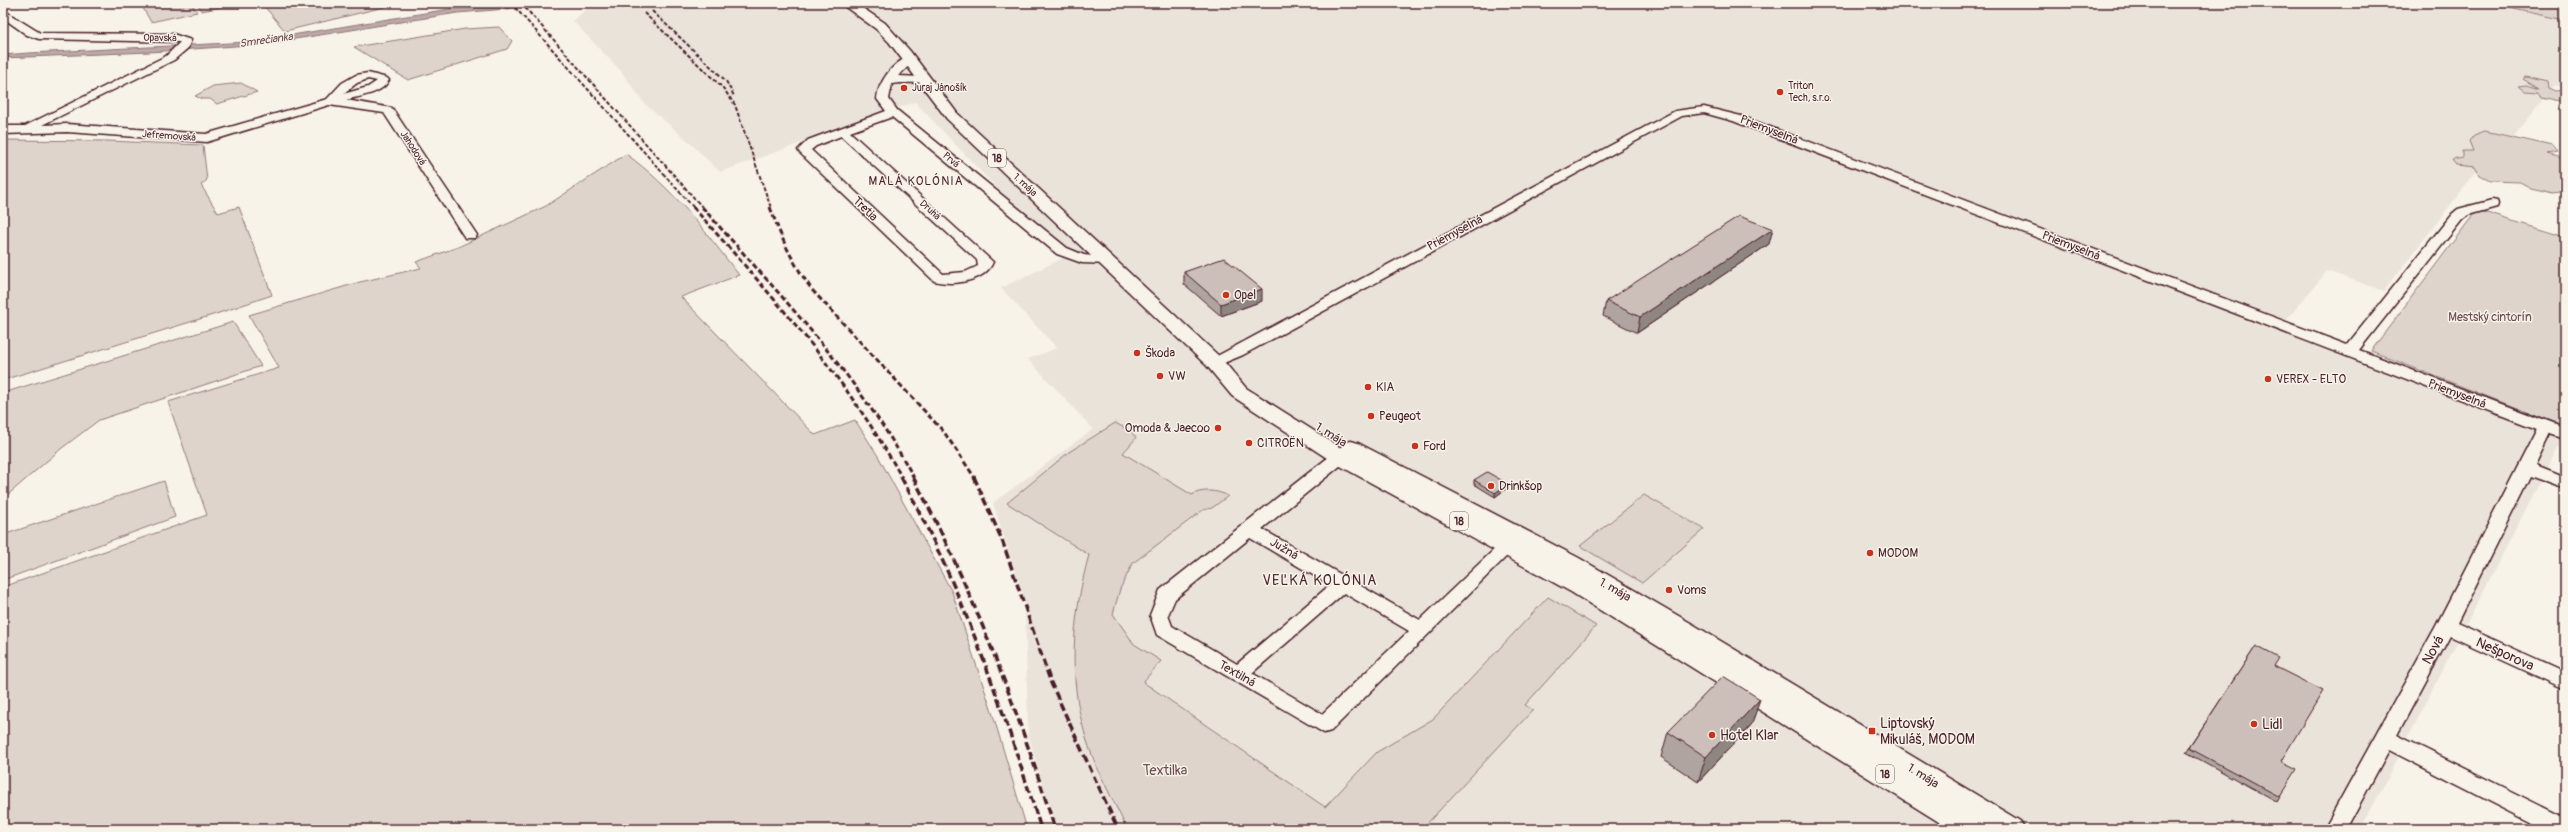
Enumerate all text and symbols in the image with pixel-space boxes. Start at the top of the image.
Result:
water label: Smrečianka [239,30,294,50]
street label: Opavská [143,32,177,44]
place label: Triton Tech, s.r.o. [1788,80,1832,104]
place label: Juraj Jánošík [912,82,967,94]
marker: Juraj Jánošík [899,83,909,93]
marker: Triton Tech, s.r.o. [1775,87,1785,97]
street label: Priemyselná [1738,112,1800,148]
street label: Jefremovská [142,128,197,144]
street label: Jahodová [397,128,429,168]
road number: 18 [988,149,1006,167]
street label: Prvá [940,150,962,171]
street label: 1. mája [1010,171,1040,199]
district label: MALÁ KOLÓNIA [869,173,963,189]
street label: Tretia [849,194,881,225]
street label: Druhá [917,197,943,223]
street label: Priemyselná [1425,212,1486,254]
street label: Priemyselná [2040,228,2102,264]
place label: Opel [1234,288,1256,303]
marker: Opel [1221,290,1231,300]
park label: Mestský cintorín [2448,310,2532,325]
place label: Škoda [1145,345,1175,361]
marker: Škoda [1132,348,1142,358]
place label: VW [1168,369,1186,384]
marker: VW [1155,371,1165,381]
place label: VEREX - ELTO [2276,372,2346,387]
marker: VEREX - ELTO [2263,374,2273,384]
street label: Priemyselná [2426,376,2488,412]
place label: KIA [1376,380,1395,395]
marker: KIA [1363,382,1373,392]
place label: Peugeot [1379,409,1421,424]
marker: Peugeot [1366,411,1376,421]
street label: 1. mája [1312,419,1350,451]
place label: Omoda & Jaecoo [1125,421,1211,436]
marker: Omoda & Jaecoo [1213,423,1223,433]
place label: CITROËN [1257,435,1304,451]
marker: CITROËN [1244,438,1254,448]
place label: Ford [1423,439,1446,454]
marker: Ford [1410,441,1420,451]
place label: Drinkšop [1499,479,1543,494]
marker: Drinkšop [1486,481,1496,491]
road number: 18 [1450,512,1468,530]
street label: Južná [1267,535,1301,563]
place label: MODOM [1878,546,1918,561]
marker: MODOM [1865,548,1875,558]
district label: VEĽKÁ KOLÓNIA [1263,571,1377,589]
street label: 1. mája [1596,575,1634,605]
place label: Voms [1677,583,1707,598]
marker: Voms [1664,585,1674,595]
street label: Nová [2418,633,2448,667]
street label: Nešporova [2473,634,2537,674]
street label: Textilná [1216,657,1258,691]
place label: Liptovský Mikuláš, MODOM [1880,715,1975,748]
place label: Lidl [2262,716,2283,733]
marker: Lidl [2249,719,2259,729]
marker: Liptovský Mikuláš, MODOM [1867,726,1877,736]
place label: Hotel Klar [1720,727,1779,744]
marker: Hotel Klar [1707,730,1717,740]
street label: 1. mája [1904,760,1942,792]
park label: Textilka [1143,762,1187,779]
road number: 18 [1876,765,1894,783]

